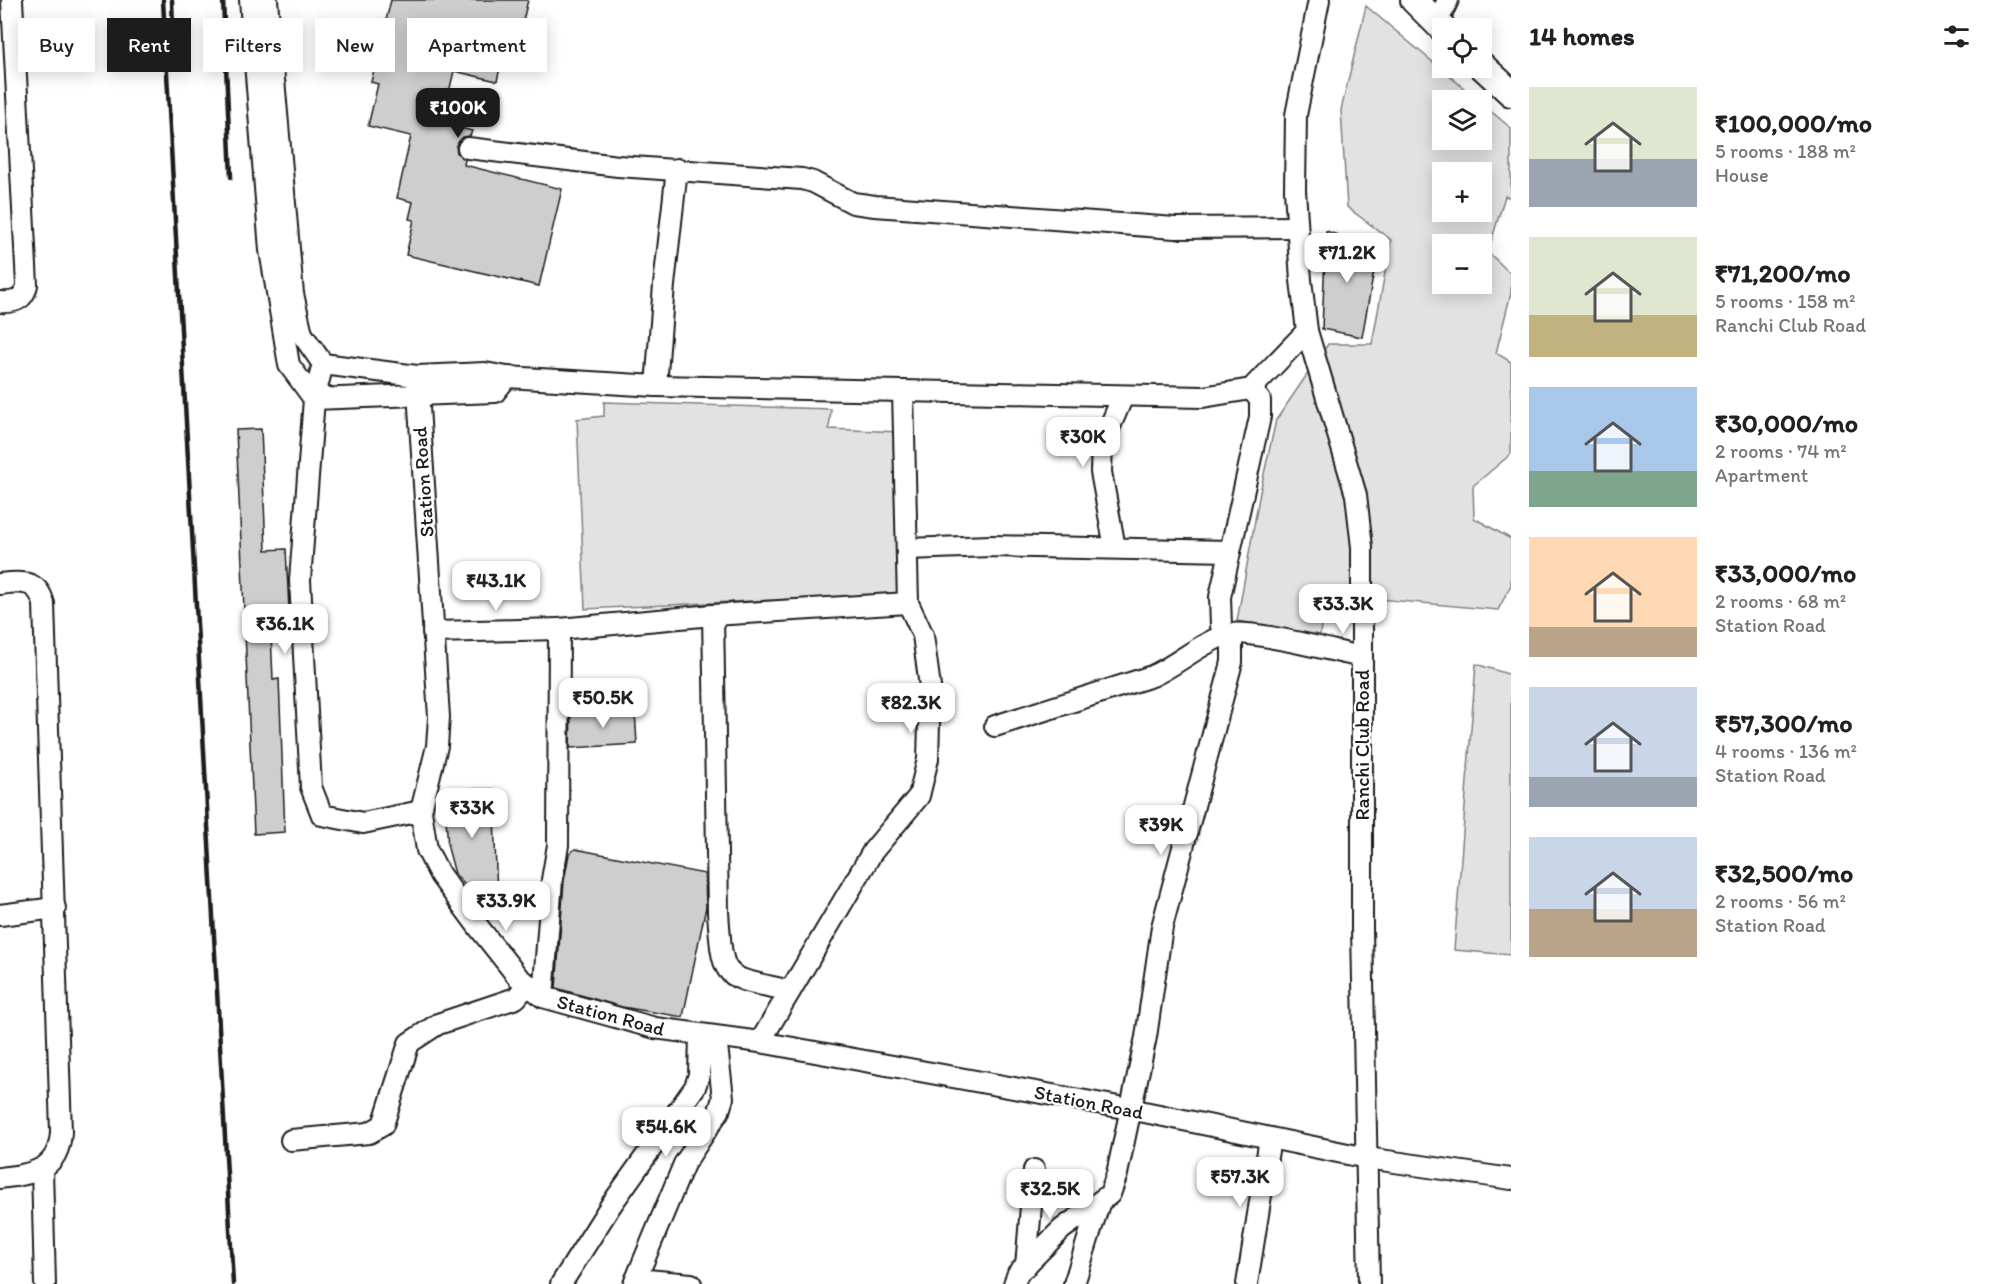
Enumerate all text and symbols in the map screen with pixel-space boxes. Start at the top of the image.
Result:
chip: Buy [18,18,95,72]
chip: Rent [107,18,191,72]
chip: Filters [203,18,303,72]
chip: New [315,18,395,72]
chip: Apartment [407,18,547,72]
map controls [1432,18,1492,294]
button: locate [1432,18,1492,78]
text: 14 homes [1529,20,1635,52]
icon: filters [1940,20,1973,53]
pin: ₹100K [416,88,500,139]
button: layers [1432,90,1492,150]
text: ₹100K [430,95,486,119]
text: ₹100,000/mo [1715,107,1872,139]
icon: home [1577,111,1649,183]
text: 5 rooms · 188 m² [1715,139,1856,163]
button: + [1432,162,1492,222]
text: House [1715,163,1769,187]
pin: ₹71.2K [1298,233,1396,284]
button: − [1432,234,1492,294]
text: ₹71.2K [1318,240,1376,264]
text: ₹71,200/mo [1715,257,1851,289]
icon: home [1577,261,1649,333]
text: 5 rooms · 158 m² [1715,289,1856,313]
text: Ranchi Club Road [1715,313,1866,337]
text: ₹30,000/mo [1715,407,1858,439]
icon: home [1577,411,1649,483]
pin: ₹30K [1047,417,1119,468]
text: ₹30K [1060,424,1106,448]
street label: Station Road [407,426,439,538]
text: 2 rooms · 74 m² [1715,439,1847,463]
text: Apartment [1715,463,1808,487]
text: ₹33,000/mo [1715,557,1856,589]
pin: ₹43.1K [447,561,545,612]
icon: home [1577,561,1649,633]
text: ₹43.1K [466,568,526,592]
pin: ₹33.3K [1294,584,1392,635]
text: 2 rooms · 68 m² [1715,589,1846,613]
text: ₹33.3K [1313,591,1373,615]
pin: ₹36.1K [236,604,334,655]
text: ₹36.1K [256,611,314,635]
text: Station Road [1715,613,1826,637]
street label: Ranchi Club Road [1350,669,1374,821]
pin: ₹50.5K [554,678,652,729]
pin: ₹82.3K [862,683,960,734]
text: ₹50.5K [573,685,633,709]
text: ₹82.3K [881,690,941,714]
text: ₹57,300/mo [1715,707,1853,739]
icon: home [1577,711,1649,783]
text: 4 rooms · 136 m² [1715,739,1857,763]
text: Station Road [1715,763,1826,787]
pin: ₹33K [436,788,508,839]
text: ₹33K [450,795,494,819]
pin: ₹39K [1125,805,1197,856]
text: ₹39K [1139,812,1183,836]
text: ₹32,500/mo [1715,857,1853,889]
icon: home [1577,861,1649,933]
pin: ₹33.9K [457,881,555,932]
text: ₹33.9K [476,888,536,912]
text: 2 rooms · 56 m² [1715,889,1846,913]
text: Station Road [1715,913,1826,937]
street label: Station Road [554,989,668,1041]
street label: Station Road [1032,1080,1146,1124]
pin: ₹54.6K [617,1107,715,1158]
text: ₹54.6K [636,1114,696,1138]
pin: ₹57.3K [1191,1157,1289,1208]
text: ₹57.3K [1211,1164,1269,1188]
pin: ₹32.5K [1001,1169,1099,1220]
text: ₹32.5K [1020,1176,1080,1200]

